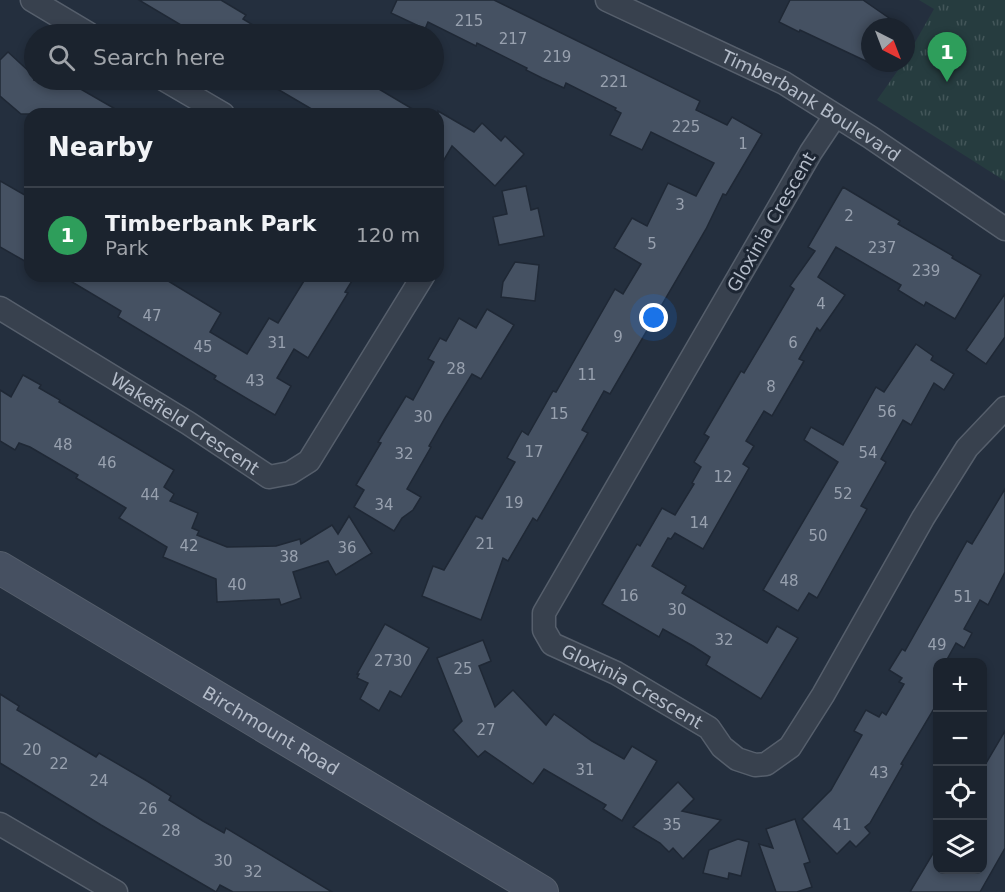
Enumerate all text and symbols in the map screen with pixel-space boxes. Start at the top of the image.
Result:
house number: 215 [455,12,483,30]
north arrow [861,18,915,72]
search box [24,24,444,90]
house number: 217 [499,30,527,48]
pin: 1 [928,32,966,82]
icon: search [45,41,78,74]
street label: Timberbank Boulevard [717,44,905,165]
text: Search here [93,45,225,70]
house number: 219 [543,48,571,66]
house number: 221 [600,73,628,91]
house number: 225 [672,118,700,136]
text: Nearby [48,132,153,162]
house number: 1 [738,135,748,153]
street label: Gloxinia Crescent [722,148,820,296]
house number: 3 [675,196,685,214]
house number: 2 [844,207,854,225]
text: Timberbank Park [105,211,316,236]
text: 1 [61,223,74,247]
text: 120 m [356,223,420,247]
house number: 5 [647,235,657,253]
text: Park [105,236,148,260]
house number: 237 [868,239,896,257]
house number: 239 [912,262,940,280]
house number: 4 [816,295,826,313]
your location [639,303,668,332]
house number: 47 [142,307,162,325]
house number: 9 [613,328,623,346]
house number: 31 [267,334,287,352]
house number: 6 [788,334,798,352]
house number: 45 [193,338,213,356]
house number: 28 [446,360,466,378]
house number: 11 [577,366,597,384]
street label: Wakefield Crescent [107,368,264,478]
house number: 43 [245,372,265,390]
house number: 8 [766,378,776,396]
house number: 56 [877,403,897,421]
house number: 15 [549,405,569,423]
house number: 30 [413,408,433,426]
house number: 48 [53,436,73,454]
house number: 17 [524,443,544,461]
house number: 54 [858,444,878,462]
house number: 32 [394,445,414,463]
house number: 46 [97,454,117,472]
house number: 12 [713,468,733,486]
house number: 52 [833,485,853,503]
house number: 44 [140,486,160,504]
house number: 19 [504,494,524,512]
house number: 34 [374,496,394,514]
house number: 14 [689,514,709,532]
house number: 50 [808,527,828,545]
house number: 21 [475,535,495,553]
house number: 42 [179,537,199,555]
house number: 36 [337,539,357,557]
house number: 38 [279,548,299,566]
house number: 48 [779,572,799,590]
house number: 40 [227,576,247,594]
house number: 16 [619,587,639,605]
house number: 51 [953,588,973,606]
house number: 30 [667,601,687,619]
house number: 32 [714,631,734,649]
house number: 49 [927,636,947,654]
street label: Gloxinia Crescent [559,639,707,733]
house number: 2730 [374,652,412,670]
map controls [933,658,987,874]
button: + [933,658,987,712]
house number: 25 [453,660,473,678]
street label: Birchmount Road [199,681,343,779]
button: − [933,712,987,766]
house number: 27 [476,721,496,739]
house number: 20 [22,741,42,759]
house number: 22 [49,755,69,773]
house number: 31 [575,761,595,779]
house number: 43 [869,764,889,782]
button: locate [933,766,987,820]
house number: 24 [89,772,109,790]
house number: 26 [138,800,158,818]
house number: 35 [662,816,682,834]
house number: 41 [832,816,852,834]
button: layers [933,820,987,874]
house number: 28 [161,822,181,840]
house number: 30 [213,852,233,870]
house number: 32 [243,863,263,881]

